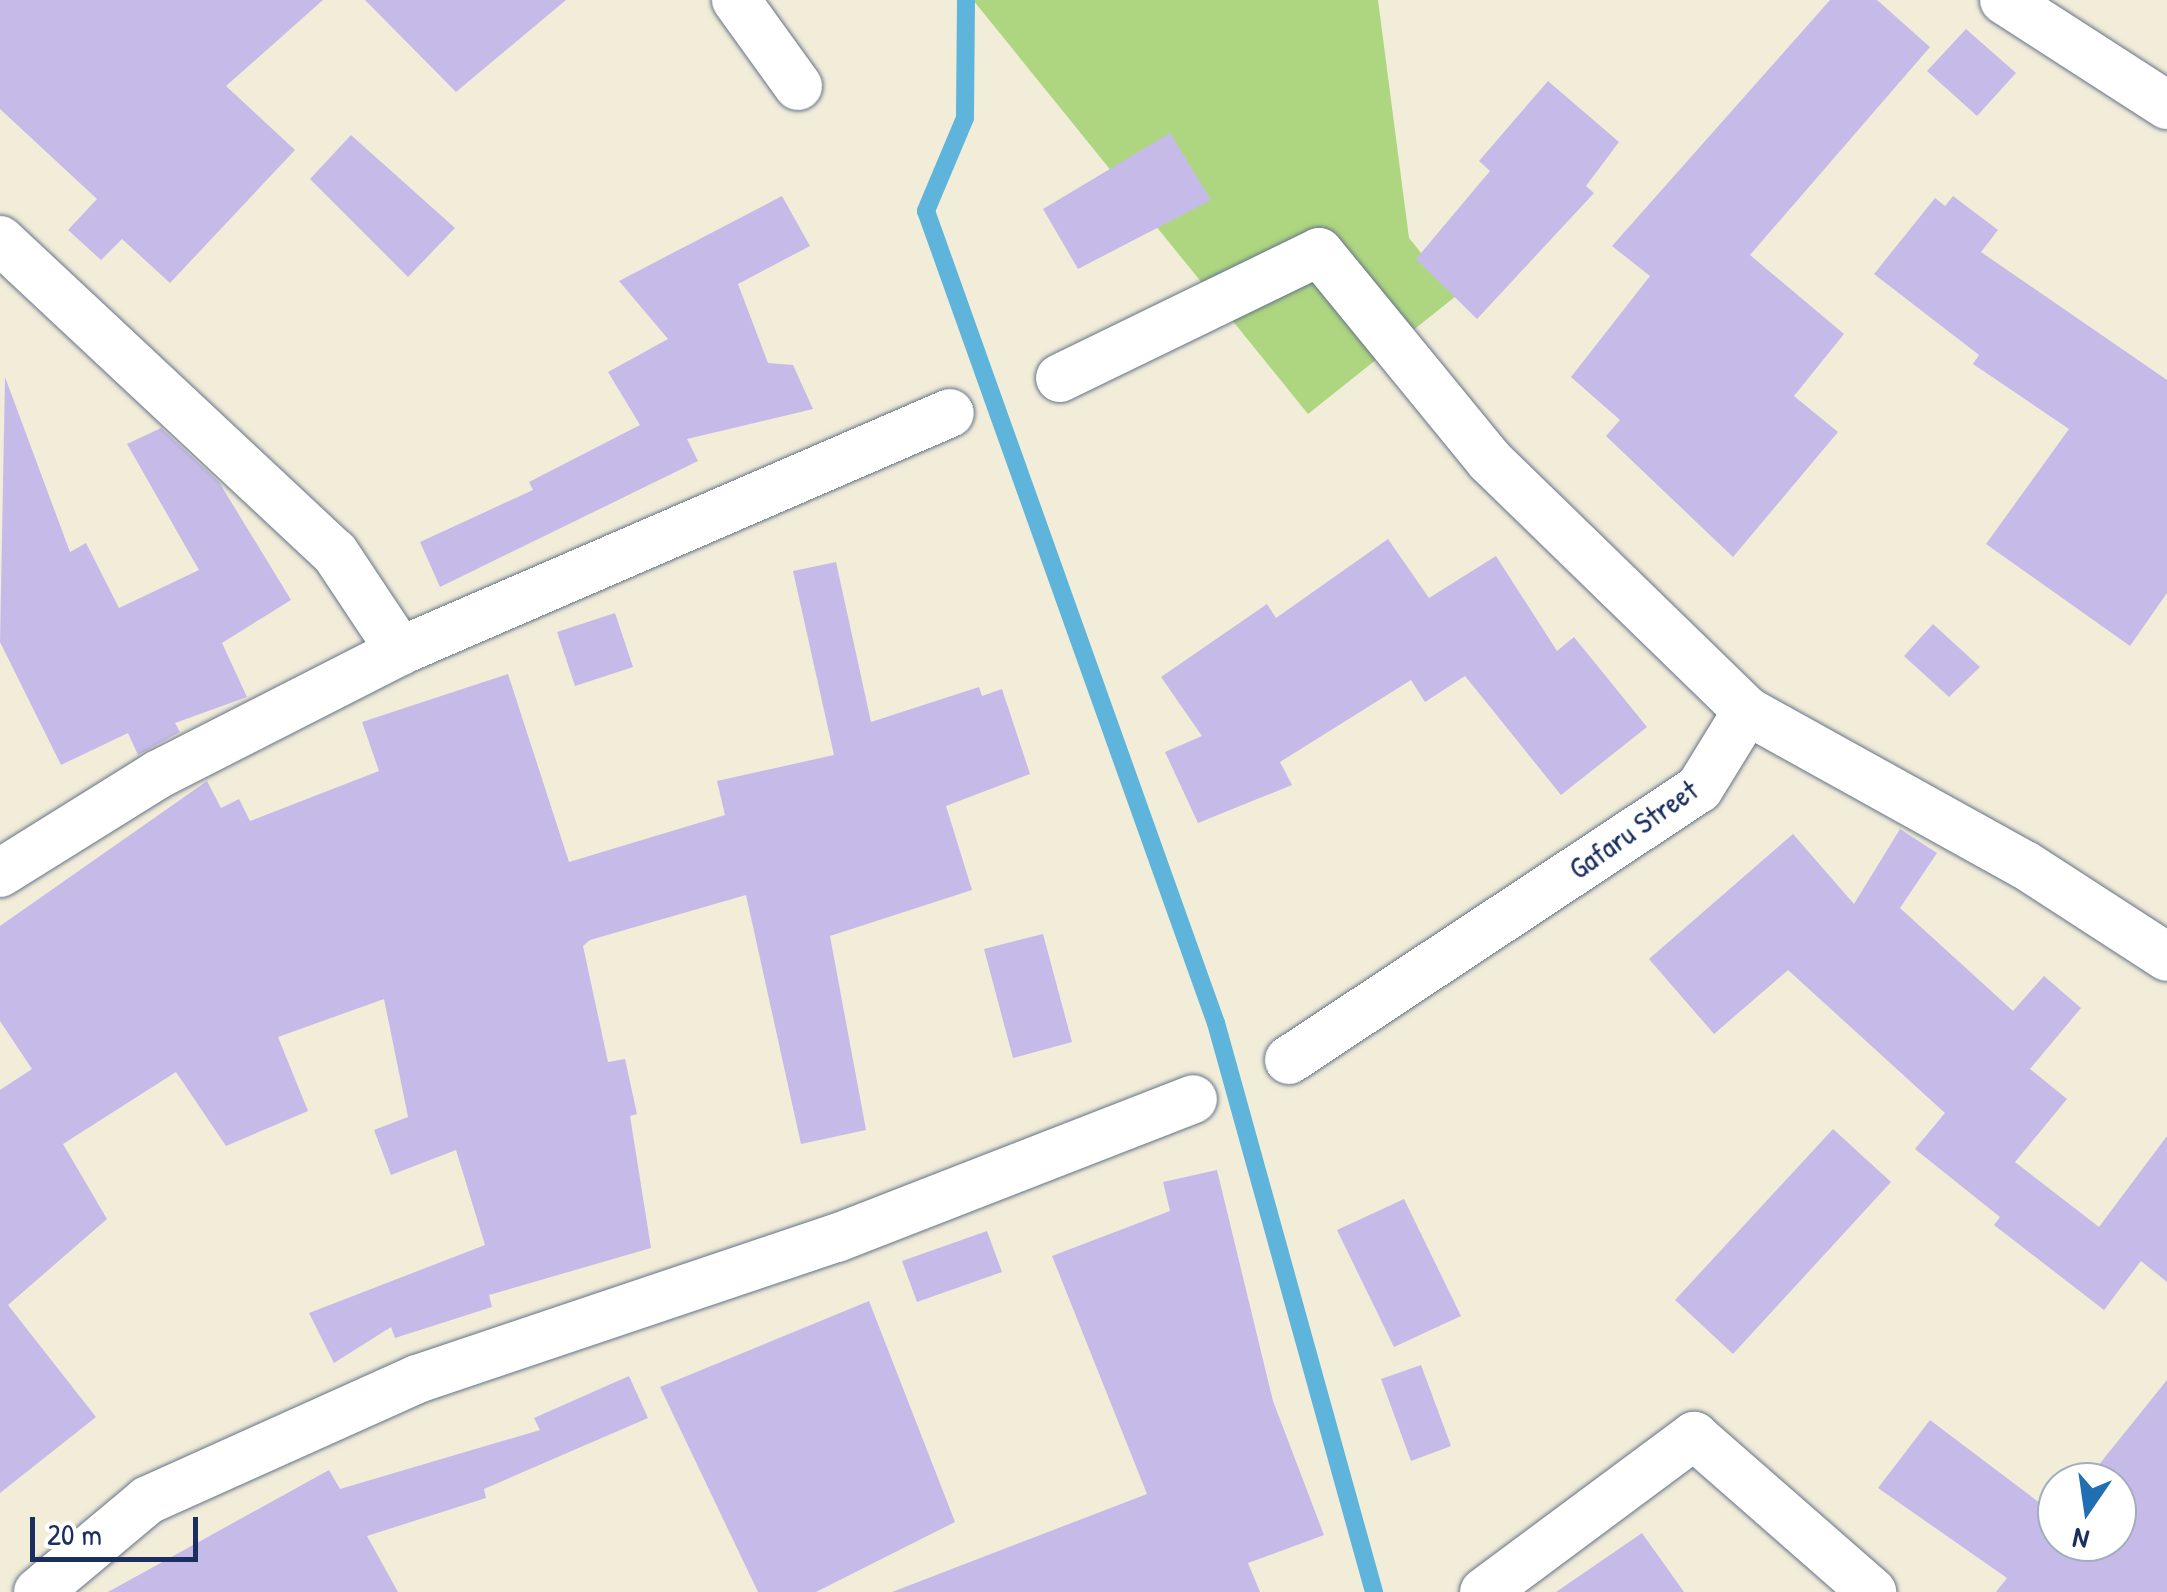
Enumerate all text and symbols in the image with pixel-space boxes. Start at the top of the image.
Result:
street label: Gafaru Street [1562,772,1704,886]
north arrow [2037,1462,2137,1562]
scale bar [35,1497,202,1559]
text: 20 m [47,1514,102,1554]
text: N [2069,1519,2092,1559]

